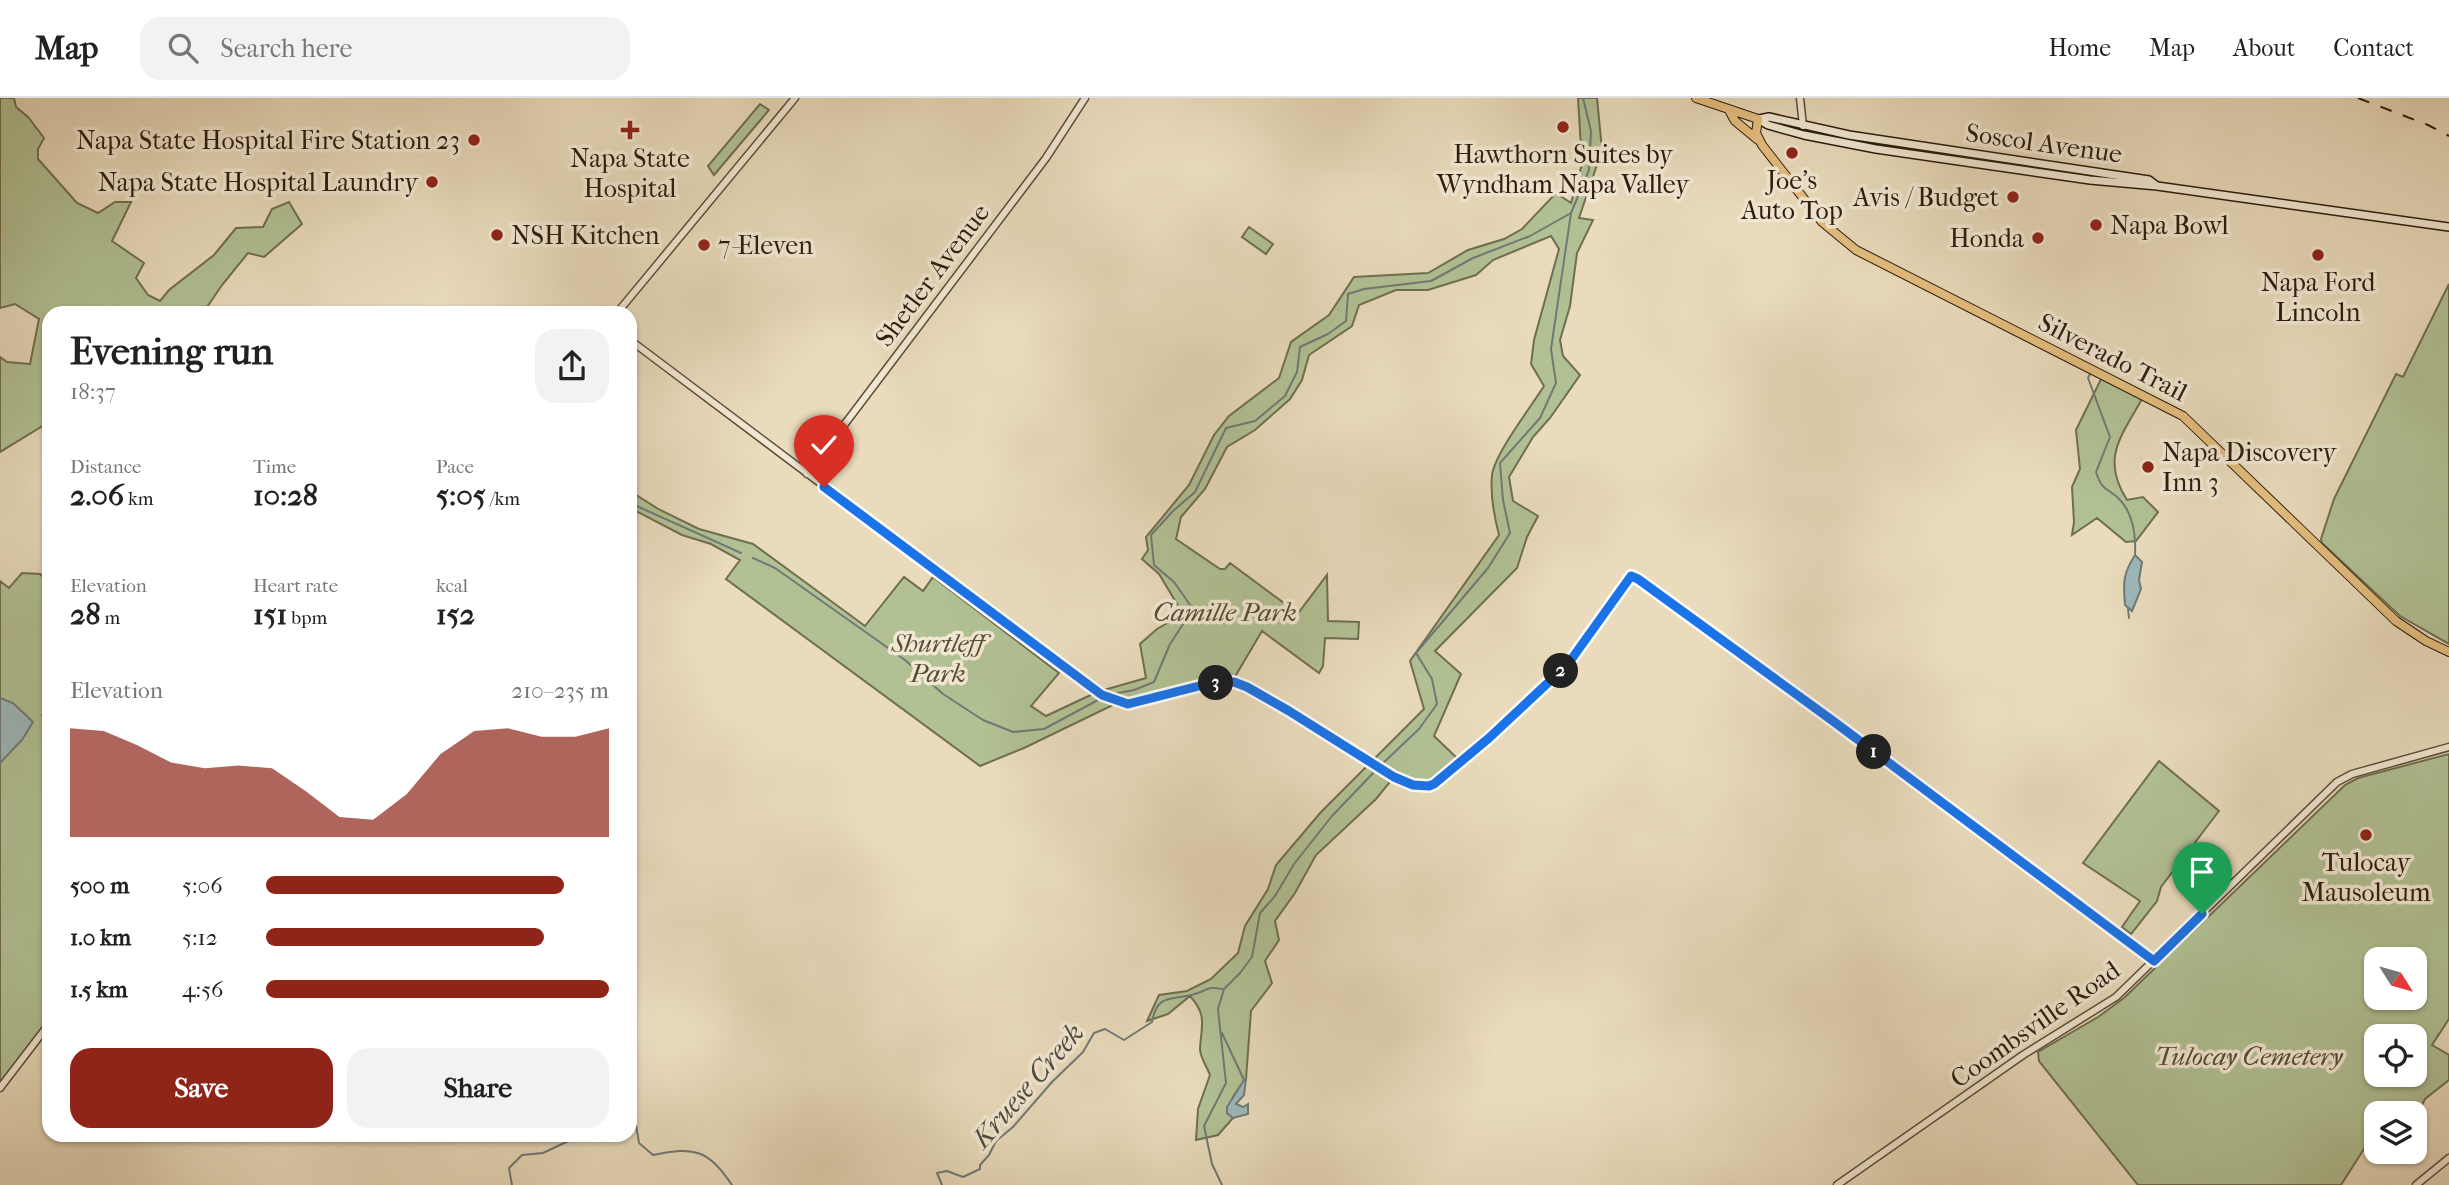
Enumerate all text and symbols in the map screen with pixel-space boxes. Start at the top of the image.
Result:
search box [140,17,630,80]
text: Map [35,29,98,68]
icon: search [164,29,202,67]
text: Search here [220,33,352,64]
text: Home [2049,34,2111,62]
text: Map [2149,34,2195,62]
text: About [2233,34,2295,62]
text: Contact [2333,34,2414,62]
street label: Soscol Avenue [1964,117,2124,170]
marker: Hawthorn Suites by Wyndham Napa Valley [1555,119,1571,135]
marker: Napa State Hospital [620,120,640,140]
place label: Napa State Hospital Fire Station 23 [76,125,460,156]
marker: Napa State Hospital Fire Station 23 [466,132,482,148]
place label: Hawthorn Suites by Wyndham Napa Valley [1436,139,1690,200]
place label: Napa State Hospital [570,143,690,204]
marker: Joe's Auto Top [1784,145,1800,161]
place label: Joe's Auto Top [1740,165,1843,226]
place label: Napa State Hospital Laundry [98,167,419,198]
marker: Napa State Hospital Laundry [424,174,440,190]
place label: Avis / Budget [1852,182,2000,213]
marker: Avis / Budget [2005,189,2021,205]
street label: Shetler Avenue [869,198,996,353]
place label: Napa Bowl [2110,210,2229,241]
marker: Napa Bowl [2088,217,2104,233]
place label: NSH Kitchen [511,220,660,251]
place label: Honda [1950,223,2025,254]
marker: NSH Kitchen [489,227,505,243]
place label: 7-Eleven [718,230,813,261]
marker: Honda [2030,230,2046,246]
marker: 7-Eleven [696,237,712,253]
marker: Napa Ford Lincoln [2310,247,2326,263]
place label: Napa Ford Lincoln [2261,267,2376,328]
street label: Silverado Trail [2033,307,2192,408]
text: Evening run [70,329,273,374]
button: share [535,329,609,403]
text: 18:37 [70,378,116,405]
pin [794,415,854,487]
icon: check [805,426,843,464]
place label: Napa Discovery Inn 3 [2162,437,2338,498]
text: Distance [70,456,141,478]
text: Time [253,456,296,478]
text: Pace [436,456,474,478]
marker: Napa Discovery Inn 3 [2140,459,2156,475]
text: 2.06 [70,478,124,513]
text: 10:28 [253,478,318,513]
text: 5:05 [436,478,486,513]
text: km [124,488,154,510]
text: /km [486,488,520,510]
text: Elevation [70,575,147,597]
text: Heart rate [253,575,338,597]
text: kcal [436,575,468,597]
text: 28 [70,597,101,632]
text: 151 [253,597,287,632]
text: 152 [436,597,475,632]
park label: Camille Park [1153,597,1297,628]
text: m [101,607,120,629]
text: bpm [287,607,327,629]
park label: Shurtleff Park [890,628,991,689]
pin: 2 [1544,654,1578,688]
text: 2 [1556,659,1565,681]
pin: 3 [1198,666,1234,700]
text: 3 [1212,671,1219,693]
text: Elevation [70,677,163,704]
text: 210–235 m [511,677,609,704]
pin: 1 [1856,734,1892,770]
text: 1 [1870,740,1877,762]
marker: Tulocay Mausoleum [2358,827,2374,843]
pin [2172,842,2232,914]
place label: Tulocay Mausoleum [2301,847,2431,908]
icon: arrive [2183,853,2221,891]
text: 500 m [70,872,129,899]
text: 5:06 [182,872,223,899]
text: 1.0 km [70,924,131,951]
text: 5:12 [182,924,218,951]
north arrow [2364,947,2427,1010]
map controls [2364,947,2427,1164]
street label: Coombsville Road [1945,954,2127,1094]
text: 1.5 km [70,976,128,1003]
text: 4:56 [182,976,224,1003]
water label: Kruese Creek [963,1016,1090,1156]
button: locate [2364,1024,2427,1087]
park label: Tulocay Cemetery [2155,1041,2344,1072]
button: Save [70,1048,333,1128]
button: Share [347,1048,609,1128]
button: layers [2364,1101,2427,1164]

